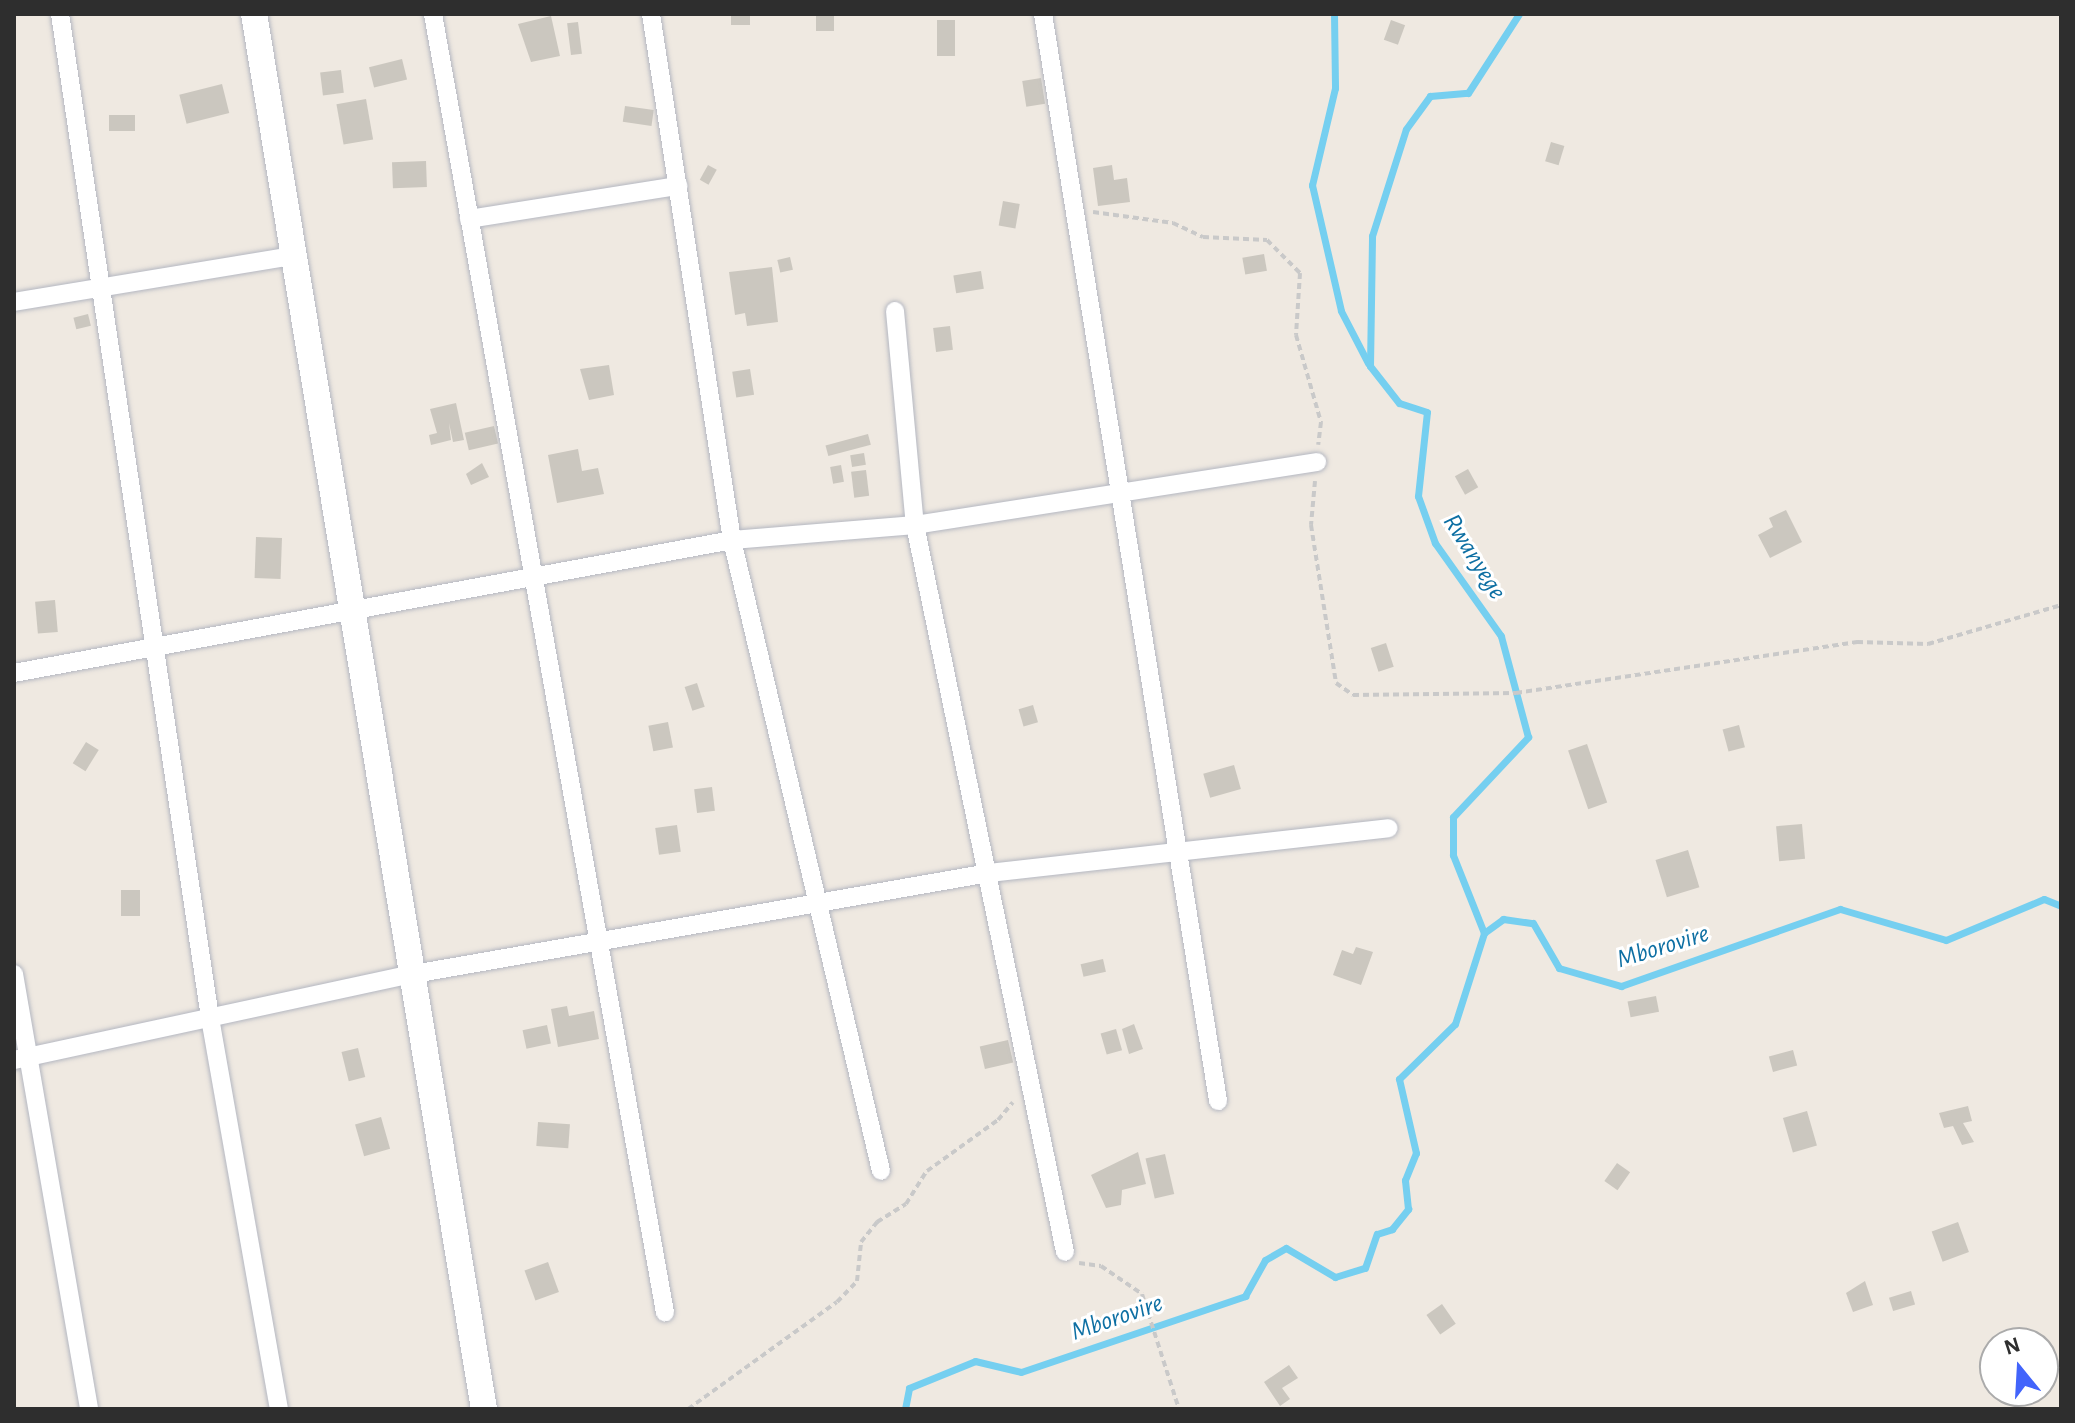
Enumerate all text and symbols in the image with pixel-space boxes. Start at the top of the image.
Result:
water label: Rwanyege [1436,508,1512,606]
water label: Mborovire [1613,918,1713,976]
water label: Mborovire [1067,1288,1167,1348]
north arrow [1979,1327,2059,1407]
text: N [2002,1333,2023,1359]

